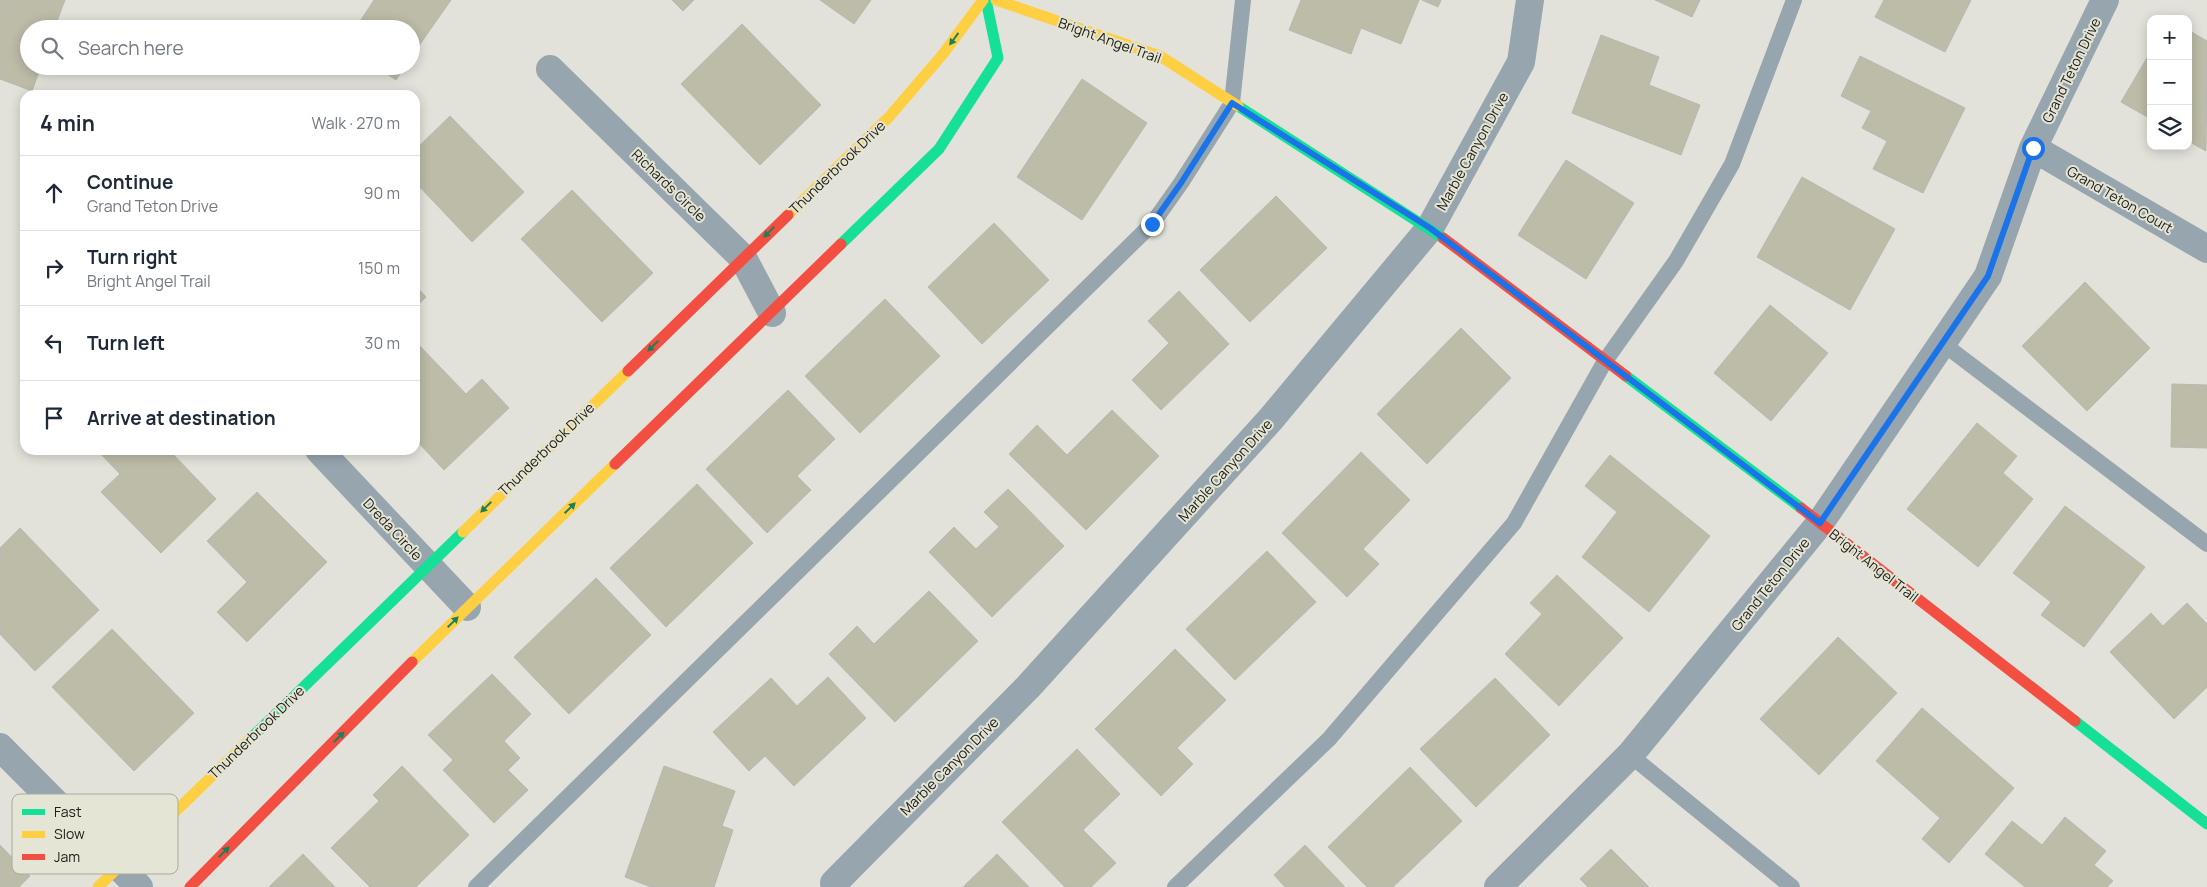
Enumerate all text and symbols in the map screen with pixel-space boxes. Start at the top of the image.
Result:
street label: Bright Angel Trail [1056,13,1164,67]
street label: Grand Teton Drive [2037,14,2105,126]
map controls [2147,15,2192,150]
button: + [2147,15,2192,60]
search box [20,20,420,75]
one-way arrow [949,32,959,46]
icon: search [38,34,66,62]
text: Search here [78,35,184,61]
button: − [2147,60,2192,105]
street label: Marble Canyon Drive [1432,89,1512,213]
button: layers [2147,105,2192,150]
text: 4 min [40,109,95,137]
text: Walk · 270 m [311,112,400,134]
street label: Thunderbrook Drive [785,116,889,218]
route start [2022,137,2045,160]
street label: Richards Circle [628,145,710,225]
street label: Grand Teton Court [2064,161,2177,237]
text: Continue [87,169,173,195]
icon: ahead [40,179,68,207]
text: 90 m [364,182,400,204]
text: Grand Teton Drive [87,195,218,217]
route end [1141,213,1164,236]
one-way arrow [764,226,776,238]
text: Turn right [87,244,177,270]
icon: right [40,254,68,282]
text: 150 m [358,257,400,279]
text: Bright Angel Trail [87,270,211,292]
icon: left [40,329,68,357]
text: Turn left [87,330,165,356]
text: 30 m [365,332,400,354]
one-way arrow [647,339,659,351]
street label: Thunderbrook Drive [494,398,598,500]
icon: arrive [40,404,68,432]
text: Arrive at destination [87,405,276,431]
street label: Marble Canyon Drive [1174,415,1276,525]
street label: Dreda Circle [359,494,427,564]
one-way arrow [480,501,492,513]
one-way arrow [563,503,575,515]
street label: Bright Angel Trail [1825,524,1923,606]
street label: Grand Teton Drive [1727,533,1813,635]
one-way arrow [447,616,459,628]
street label: Thunderbrook Drive [204,681,308,783]
street label: Marble Canyon Drive [896,713,1002,819]
one-way arrow [332,731,344,743]
legend [12,794,178,874]
text: Fast [54,802,82,821]
text: Slow [54,824,85,843]
text: Jam [54,847,80,866]
one-way arrow [218,847,230,859]

